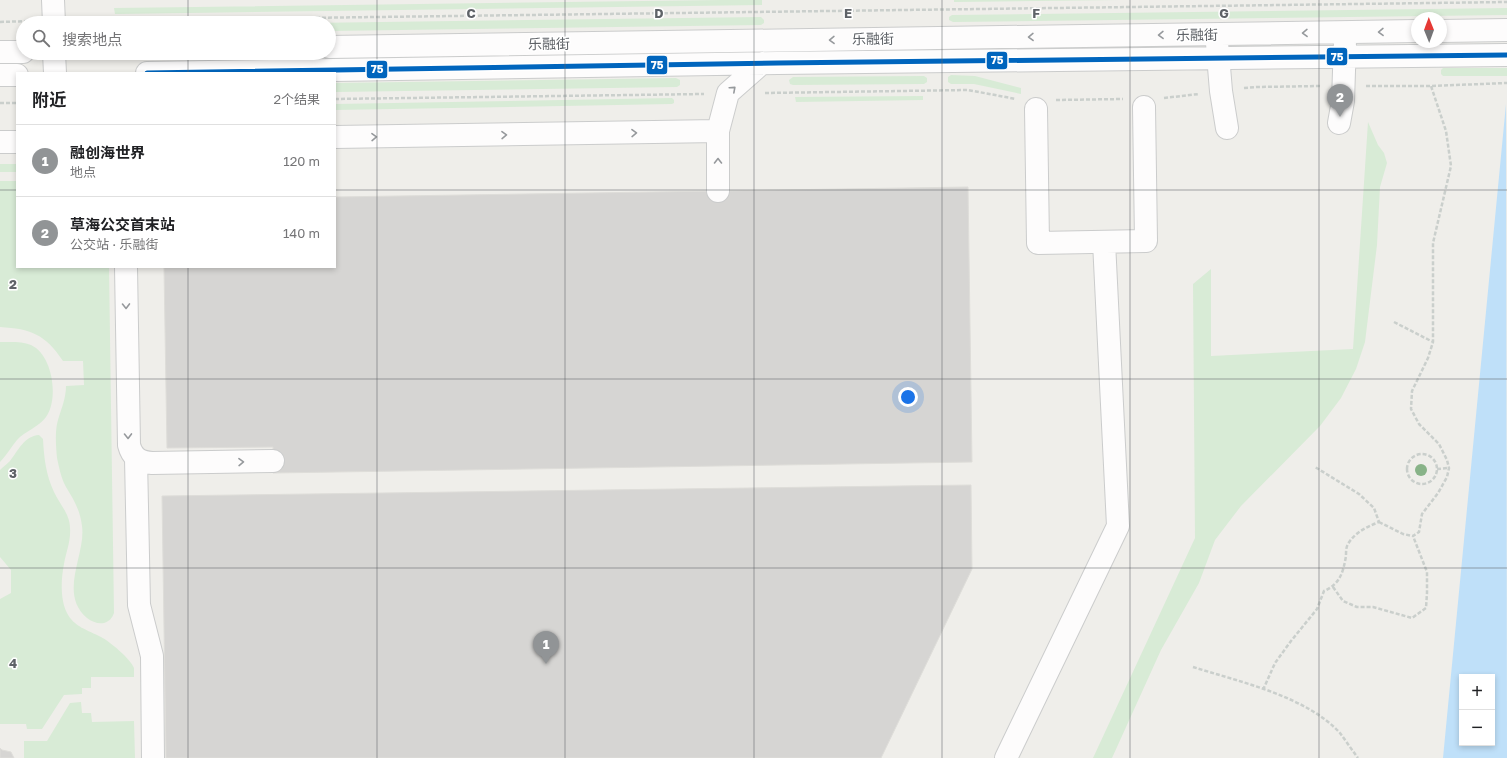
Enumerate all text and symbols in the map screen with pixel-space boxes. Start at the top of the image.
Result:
text: C [466,5,476,21]
text: D [654,5,664,21]
text: E [844,5,852,21]
text: F [1032,5,1040,21]
text: G [1219,5,1229,21]
north arrow [1411,12,1447,48]
search box [16,16,336,60]
street label: 乐融街 [1176,26,1218,43]
icon: search [30,27,52,49]
one-way arrow [1378,28,1384,36]
one-way arrow [1302,29,1308,37]
text: 搜索地点 [62,30,122,48]
street label: 乐融街 [852,30,894,47]
one-way arrow [1158,31,1164,39]
one-way arrow [1028,33,1034,41]
street label: 乐融街 [528,35,570,52]
one-way arrow [829,36,835,44]
line badge: 75 [1326,47,1348,66]
text: 75 [1331,50,1344,63]
line badge: 75 [986,51,1008,70]
text: 75 [991,53,1004,66]
line badge: 75 [646,55,668,75]
text: 75 [651,58,664,71]
line badge: 75 [366,60,388,79]
text: 75 [371,62,384,75]
pin: 2 [1327,84,1353,117]
one-way arrow [729,87,736,94]
text: 附近 [32,89,66,110]
text: 2个结果 [273,91,320,107]
one-way arrow [631,129,637,137]
one-way arrow [501,131,507,139]
one-way arrow [371,133,377,141]
text: 融创海世界 [70,143,145,161]
text: 1 [42,153,48,169]
text: 120 m [283,153,320,169]
one-way arrow [714,158,722,164]
text: 地点 [70,164,96,180]
text: 草海公交首末站 [70,215,175,233]
text: 2 [41,225,49,241]
text: 140 m [283,225,320,241]
text: 公交站 · 乐融街 [70,236,158,252]
text: 2 [9,276,17,292]
one-way arrow [122,303,130,309]
your location [898,387,918,407]
one-way arrow [124,433,133,439]
one-way arrow [238,457,244,466]
text: 3 [9,465,17,481]
pin: 1 [533,631,559,664]
text: 4 [9,655,17,671]
map controls [1459,674,1495,746]
button: + [1459,674,1495,710]
button: − [1459,710,1495,746]

